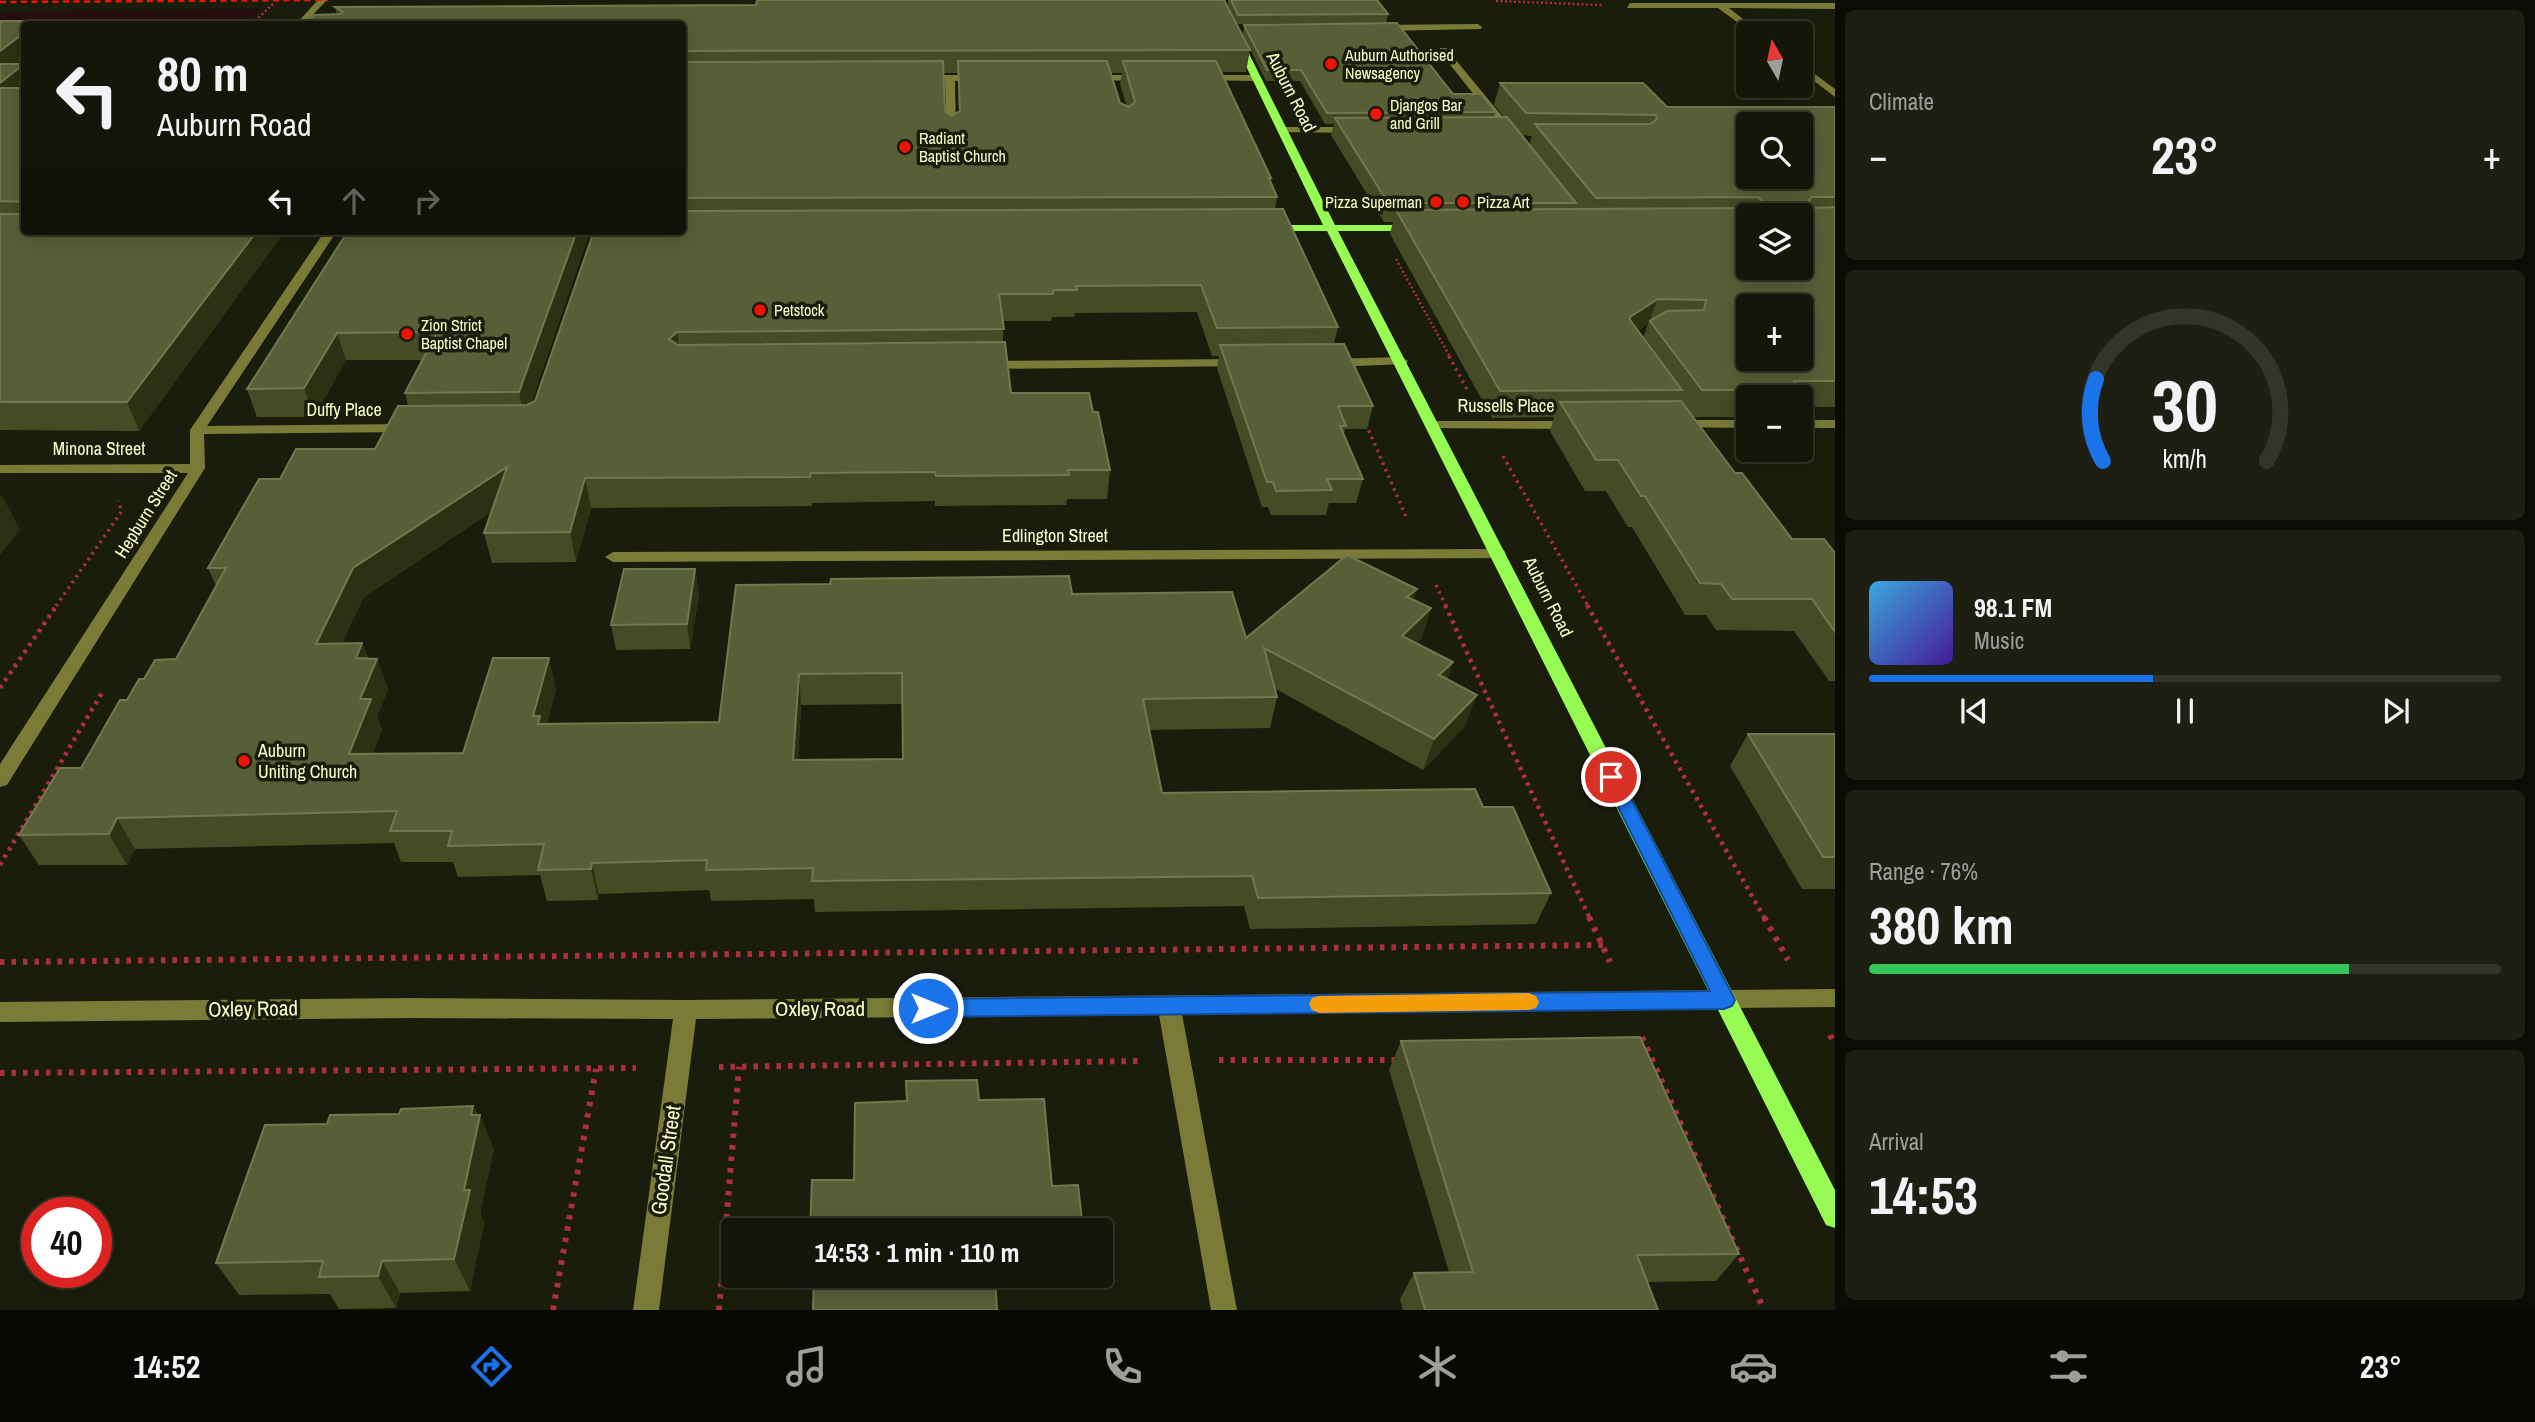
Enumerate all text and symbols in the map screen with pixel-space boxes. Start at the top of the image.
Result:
north arrow [1736,21,1813,98]
map controls [1736,21,1813,462]
text: 80 m [157,40,249,106]
place label: Auburn Authorised Newsagency [1344,44,1454,84]
street label: Auburn Road [1260,46,1322,136]
icon: left [42,49,133,140]
marker: Auburn Authorised Newsagency [1323,56,1339,72]
text: Climate [1869,86,1934,117]
place label: Djangos Bar and Grill [1390,94,1463,134]
text: Auburn Road [157,103,312,146]
marker: Djangos Bar and Grill [1368,106,1384,122]
button: search [1736,112,1813,189]
text: 23° [2151,120,2219,190]
place label: Radiant Baptist Church [919,127,1006,167]
text: − [1869,130,1887,181]
text: + [2483,130,2501,181]
marker: Radiant Baptist Church [897,139,913,155]
icon: left [262,182,300,220]
icon: ahead [335,182,373,220]
icon: right [408,182,446,220]
place label: Pizza Superman [1325,191,1422,213]
place label: Pizza Art [1477,191,1530,213]
marker: Pizza Superman [1428,194,1444,210]
marker: Pizza Art [1455,194,1471,210]
button: layers [1736,203,1813,280]
button: + [1736,294,1813,371]
place label: Petstock [774,299,825,321]
marker: Petstock [752,302,768,318]
place label: Zion Strict Baptist Chapel [421,314,507,354]
marker: Zion Strict Baptist Chapel [399,326,415,342]
text: 30 [2152,356,2218,454]
button: − [1736,385,1813,462]
street label: Russells Place [1458,393,1554,418]
street label: Duffy Place [306,397,382,422]
street label: Minona Street [53,436,145,461]
text: km/h [2163,442,2207,476]
street label: Hepburn Street [108,465,183,563]
street label: Edlington Street [1002,523,1108,548]
street label: Auburn Road [1517,551,1579,641]
text: 98.1 FM [1974,590,2052,625]
text: Music [1974,625,2024,656]
icon: previous [1955,692,1993,730]
icon: pause [2166,692,2204,730]
icon: next [2377,692,2415,730]
place label: Auburn Uniting Church [257,738,357,784]
pin [1581,747,1641,807]
marker: Auburn Uniting Church [236,753,252,769]
icon: arrive [1592,758,1630,796]
text: Range · 76% [1869,856,1978,887]
text: 380 km [1869,890,2014,960]
position arrow [891,971,965,1045]
street label: Oxley Road [208,993,298,1024]
street label: Oxley Road [775,994,865,1023]
street label: Goodall Street [643,1103,688,1216]
text: Arrival [1869,1126,1924,1157]
text: 14:53 [1869,1160,1978,1230]
speed limit sign: 40 [21,1197,112,1288]
text: 14:53 · 1 min · 110 m [814,1235,1020,1270]
icon: directions [467,1342,516,1391]
icon: music [782,1342,831,1391]
icon: phone [1098,1342,1147,1391]
icon: climate [1413,1342,1462,1391]
icon: car [1729,1342,1778,1391]
icon: filters [2044,1342,2093,1391]
text: 14:52 [133,1345,200,1388]
text: 23° [2360,1345,2402,1388]

